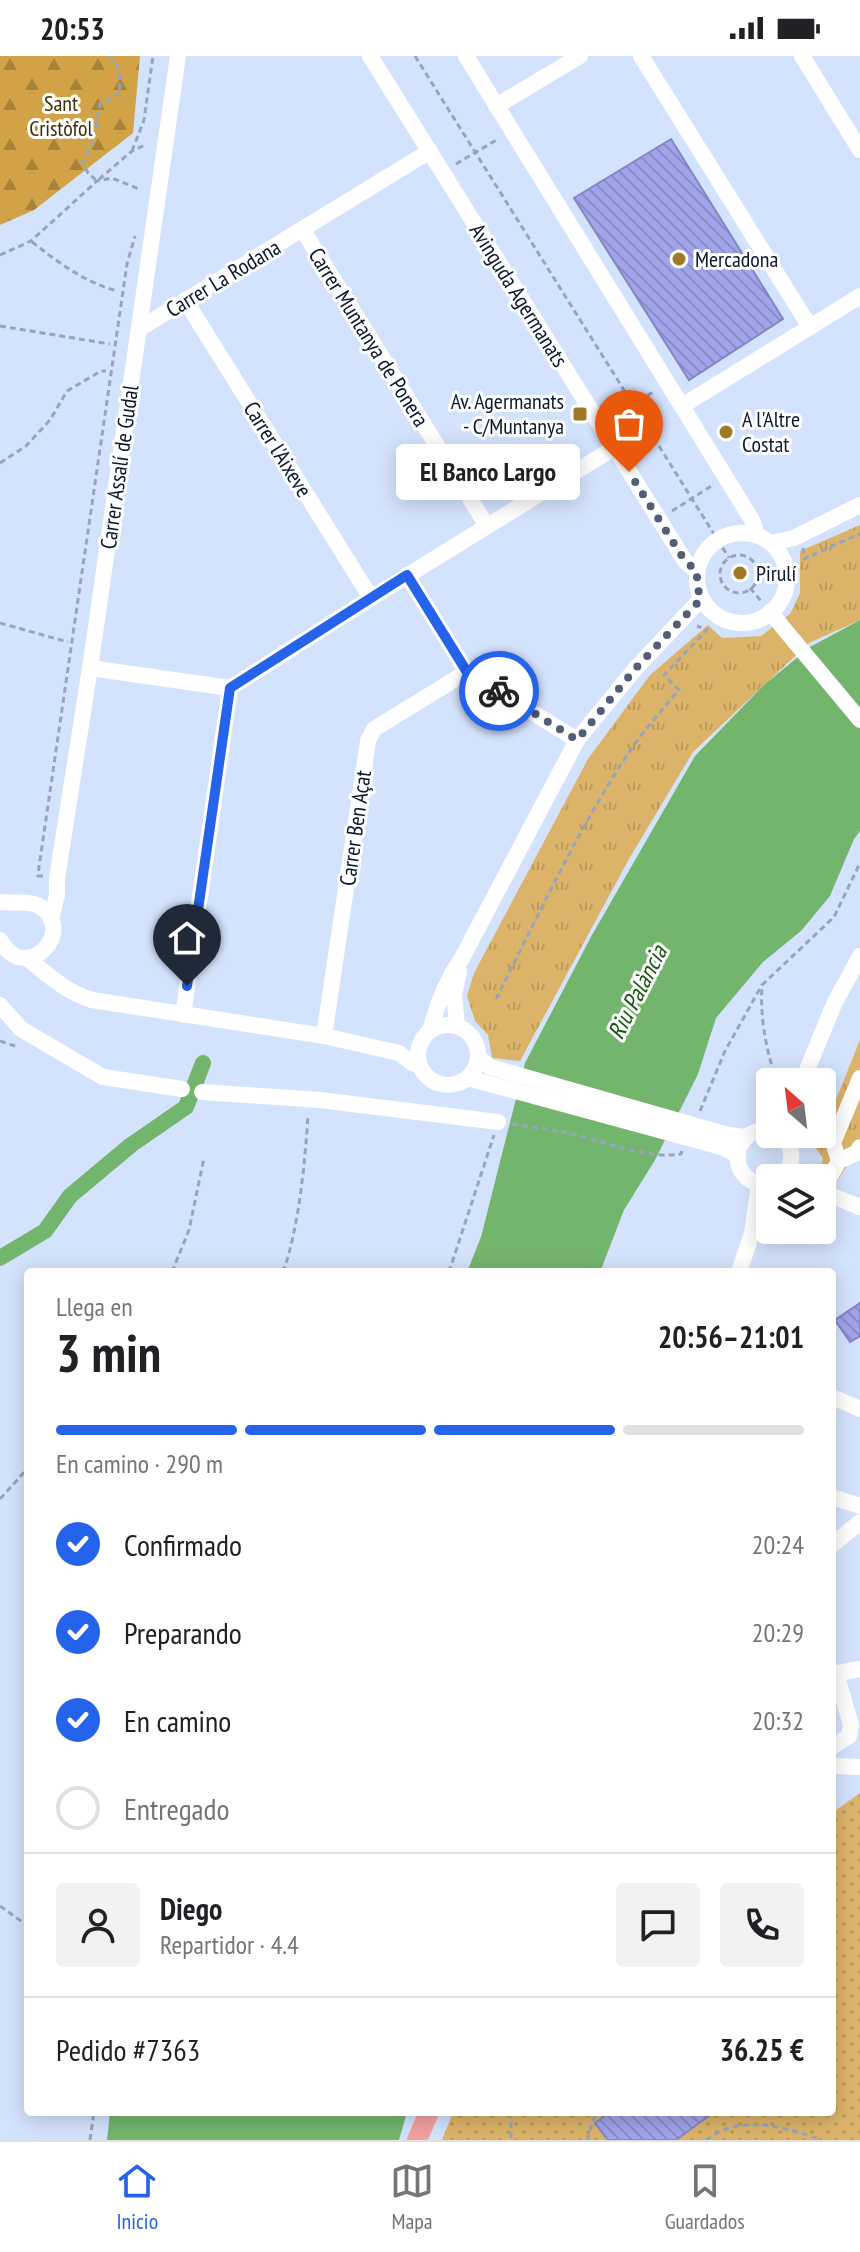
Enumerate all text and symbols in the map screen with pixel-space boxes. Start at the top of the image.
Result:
text: 20:53 [40,9,105,48]
park label: Sant Cristòfol [29,89,94,142]
street label: Avinguda Agermanats [464,218,574,372]
street label: Carrer La Rodana [161,233,285,323]
street label: Carrer Muntanya de Ponera [303,242,435,432]
place label: Mercadona [695,245,778,273]
marker: Mercadona [670,250,688,268]
street label: Carrer Assalí de Gudal [94,382,145,551]
place label: Av. Agermanats - C/Muntanya [451,387,564,440]
pin [595,390,663,472]
street label: Carrer l'Aixeve [238,396,318,502]
icon: bag [607,402,651,446]
marker: Av. Agermanats - C/Muntanya [571,405,589,423]
place label: A l'Altre Costat [742,405,800,458]
marker: A l'Altre Costat [717,423,735,441]
callout: El Banco Largo [397,444,581,500]
text: El Banco Largo [420,455,556,488]
place label: Pirulí [756,559,796,587]
marker: Pirulí [731,564,749,582]
courier [459,651,539,731]
icon: bike [477,669,521,713]
street label: Carrer Ben Açat [333,768,377,888]
pin [153,904,221,986]
icon: home [165,916,209,960]
water label: Riu Palància [600,939,674,1044]
north arrow [756,1068,836,1148]
map controls [756,1068,836,1244]
button: layers [756,1164,836,1244]
text: Llega en [56,1290,133,1323]
text: 20:56–21:01 [658,1317,804,1356]
text: 3 min [56,1319,161,1386]
text: En camino · 290 m [56,1447,223,1480]
icon: check [56,1522,100,1566]
text: Confirmado [124,1525,242,1564]
text: 20:24 [752,1528,804,1561]
icon: check [56,1610,100,1654]
text: Preparando [124,1613,242,1652]
text: 20:29 [752,1616,804,1649]
icon: check [56,1698,100,1742]
text: En camino [124,1701,231,1740]
text: 20:32 [752,1704,804,1737]
text: Entregado [124,1789,230,1828]
button: person [56,1883,140,1967]
button: chat [616,1883,700,1967]
button: phone [720,1883,804,1967]
text: Diego [160,1889,222,1928]
text: Repartidor · 4.4 [160,1928,299,1961]
text: Pedido #7363 [56,2030,200,2069]
text: 36.25 € [720,2030,804,2069]
tab: Inicio [115,2159,159,2235]
tab: Mapa [390,2159,434,2235]
tab: Guardados [665,2159,745,2235]

